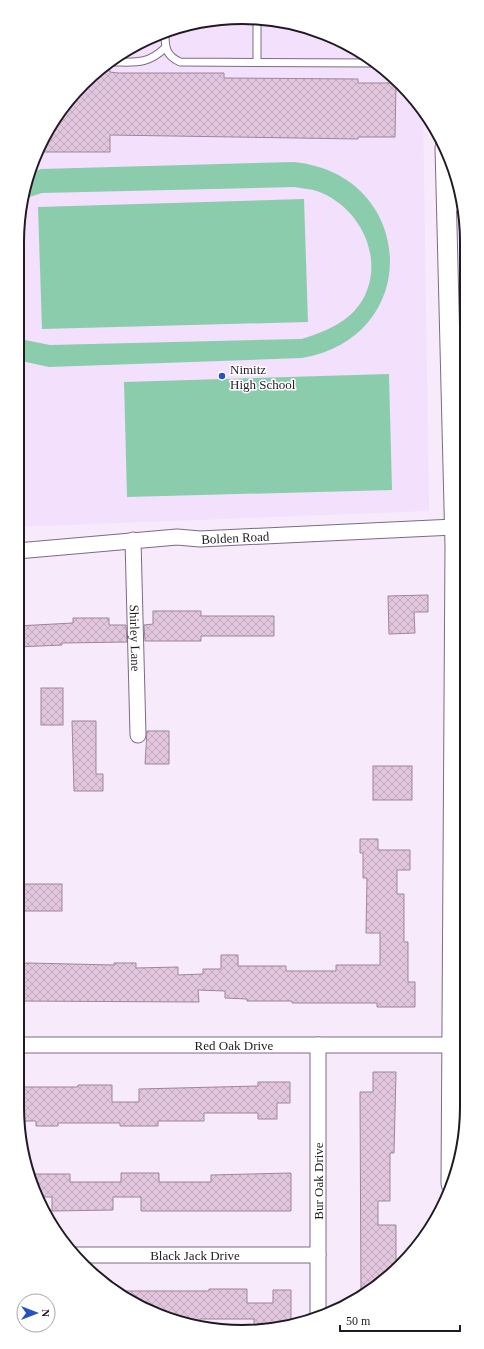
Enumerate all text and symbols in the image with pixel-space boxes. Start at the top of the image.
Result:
place label: Nimitz High School [230,362,296,392]
marker: Nimitz High School [217,371,227,381]
street label: Bolden Road [201,529,270,547]
street label: Shirley Lane [127,604,143,672]
street label: Red Oak Drive [195,1038,274,1053]
street label: Bur Oak Drive [311,1142,326,1220]
street label: Black Jack Drive [150,1248,240,1263]
north arrow [16,1293,56,1333]
scale bar [340,1307,460,1333]
text: N [40,1309,52,1317]
text: 50 m [346,1314,371,1328]

